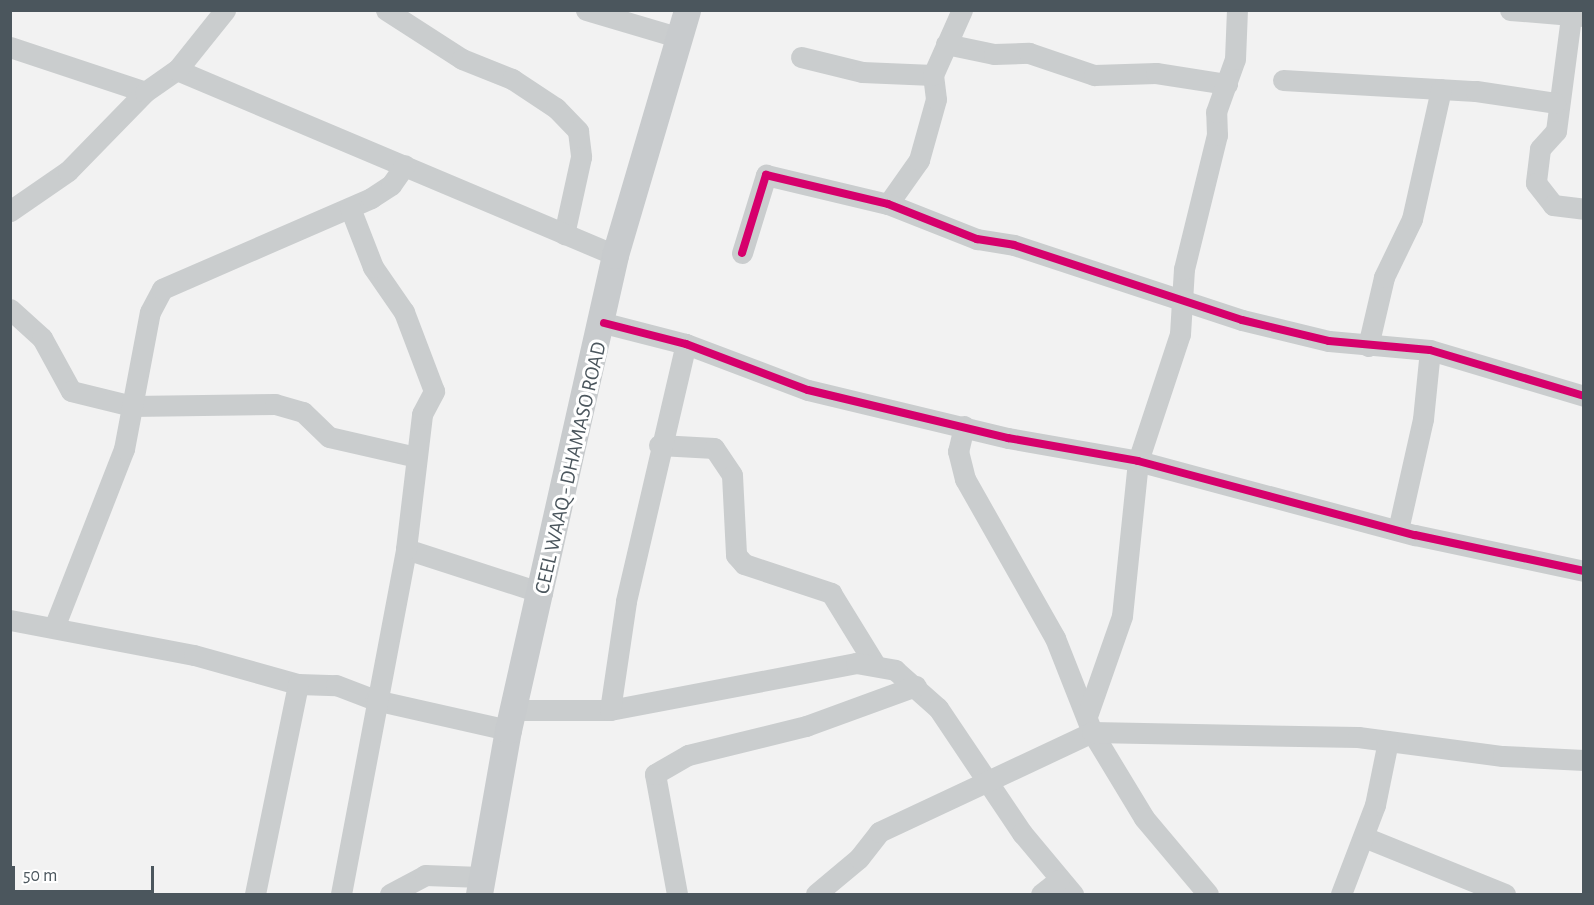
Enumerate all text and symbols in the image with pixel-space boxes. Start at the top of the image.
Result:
street label: CEEL WAAQ - DHAMASO ROAD [530,339,612,597]
scale bar [15,854,158,892]
text: 50 m [23,867,57,885]

